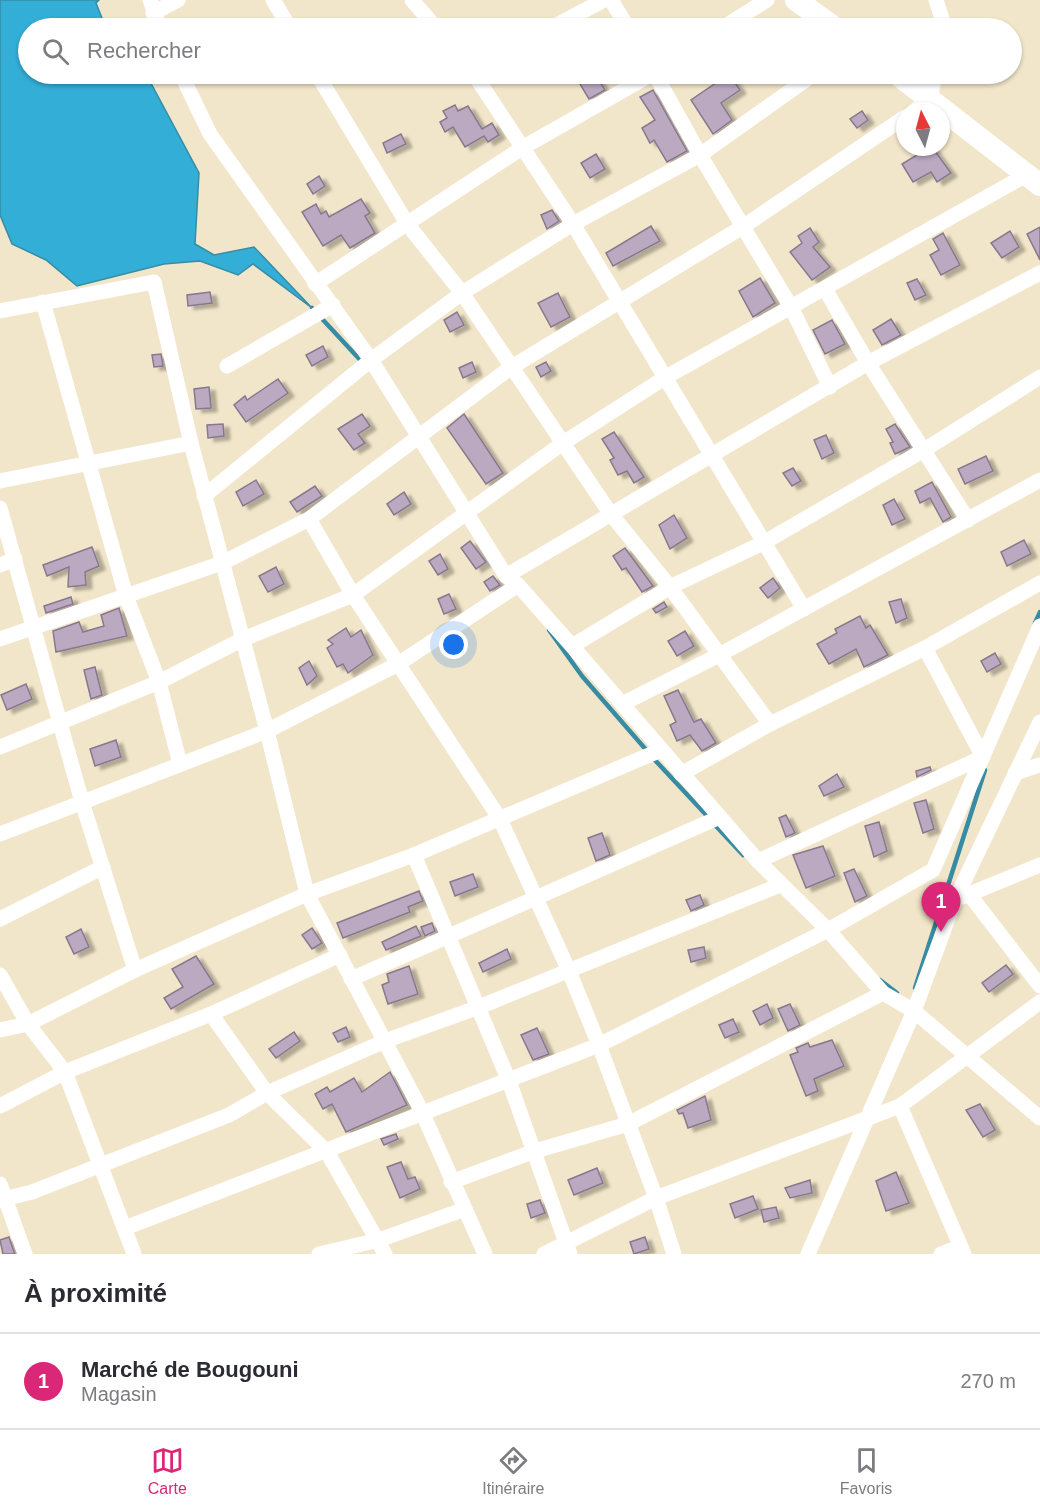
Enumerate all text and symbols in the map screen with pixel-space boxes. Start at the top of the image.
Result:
search box [18,18,1022,84]
icon: search [39,35,72,68]
text: Rechercher [87,38,201,63]
north arrow [896,102,950,156]
your location [439,630,468,659]
pin: 1 [922,882,960,932]
text: À proximité [24,1278,167,1308]
text: Marché de Bougouni [81,1357,299,1382]
text: 1 [38,1370,49,1392]
text: 270 m [960,1370,1016,1392]
text: Magasin [81,1383,157,1405]
tab: Carte [148,1444,187,1498]
tab: Itinéraire [482,1444,544,1498]
tab: Favoris [840,1444,892,1498]

